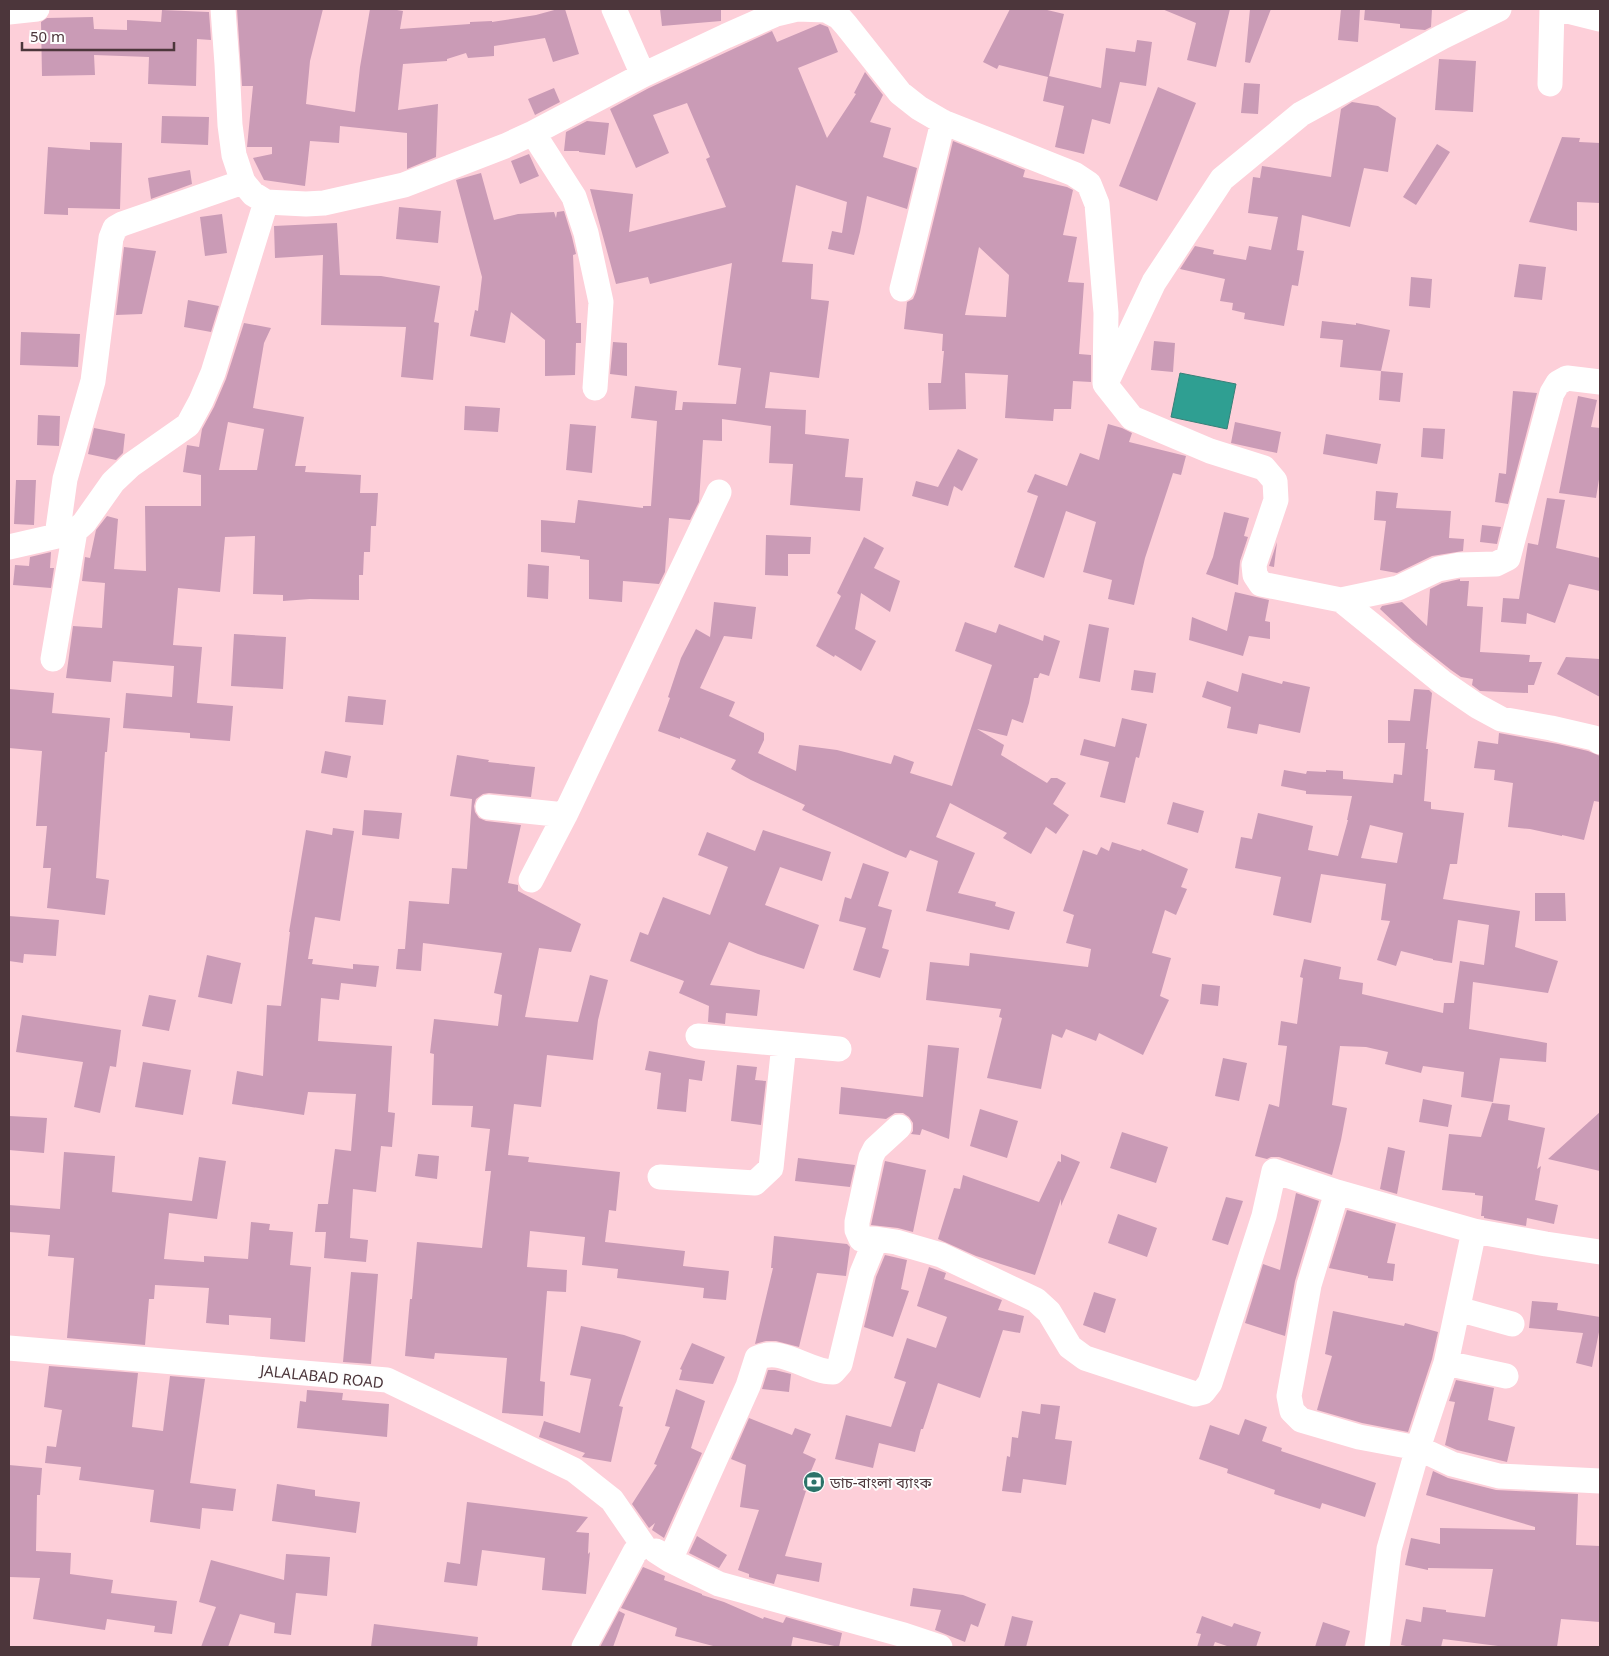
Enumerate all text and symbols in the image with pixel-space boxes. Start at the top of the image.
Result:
scale bar [22,20,175,52]
text: 50 m [30,26,65,46]
street label: JALALABAD ROAD [257,1359,385,1392]
bank icon: ডাচ-বাংলা ব্যাংক [802,1470,826,1494]
place label: ডাচ-বাংলা ব্যাংক [829,1472,932,1492]

